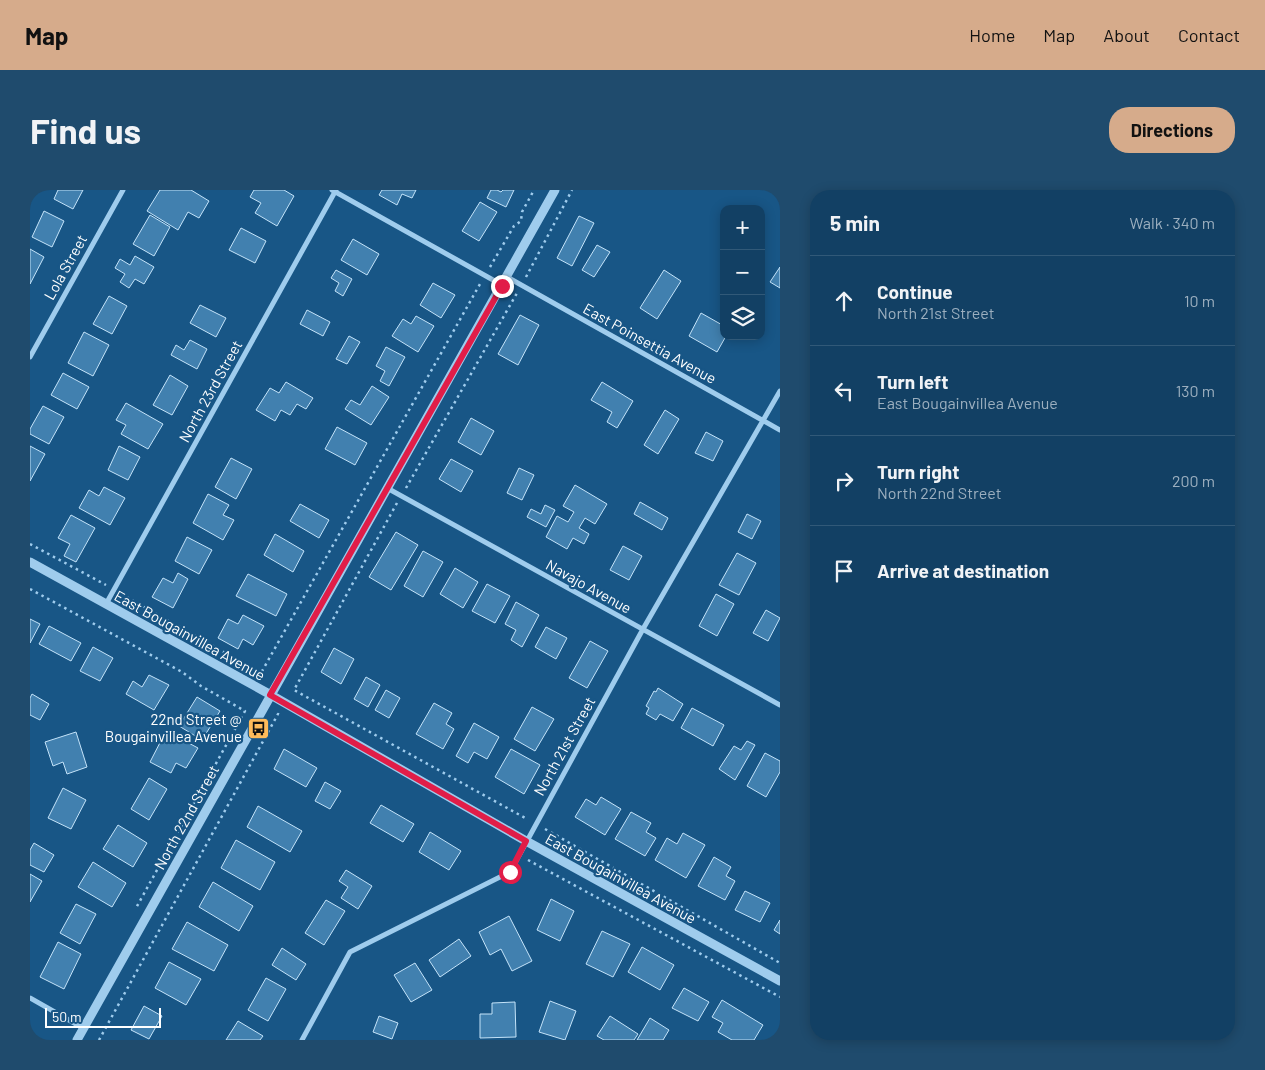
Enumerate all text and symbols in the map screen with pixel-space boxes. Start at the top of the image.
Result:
text: Map [25,21,68,50]
text: Home [969,24,1015,46]
text: Map [1043,24,1075,46]
text: About [1103,24,1150,46]
text: Contact [1178,24,1240,46]
button: Directions [1109,107,1235,153]
text: Find us [30,109,141,151]
map controls [720,205,765,340]
button: + [720,205,765,250]
text: 5 min [830,210,880,235]
text: Walk · 340 m [1130,213,1215,232]
street label: Lola Street [40,231,90,303]
button: − [720,250,765,295]
route end [491,275,514,298]
text: Continue [877,280,953,303]
icon: ahead [830,287,858,315]
text: 10 m [1184,291,1215,310]
button: layers [720,295,765,340]
street label: East Poinsettia Avenue [580,299,720,387]
text: North 21st Street [877,303,995,322]
street label: North 23rd Street [175,337,245,445]
text: Turn left [877,370,948,393]
icon: left [830,377,858,405]
text: 130 m [1176,381,1215,400]
text: East Bougainvillea Avenue [877,393,1058,412]
text: Turn right [877,460,959,483]
icon: right [830,467,858,495]
text: 200 m [1172,471,1215,490]
text: North 22nd Street [877,483,1002,502]
street label: Navajo Avenue [543,555,635,617]
icon: arrive [830,557,858,585]
text: Arrive at destination [877,559,1049,582]
street label: East Bougainvillea Avenue [111,586,269,684]
street label: North 21st Street [529,693,599,799]
place label: 22nd Street @ Bougainvillea Avenue [105,710,242,745]
bus stop icon: 22nd Street @ Bougainvillea Avenue [246,716,270,740]
street label: North 22nd Street [150,762,222,872]
street label: East Bougainvillea Avenue [542,829,700,927]
route start [499,861,522,884]
scale bar [45,1005,161,1028]
text: 50 m [52,1008,81,1025]

